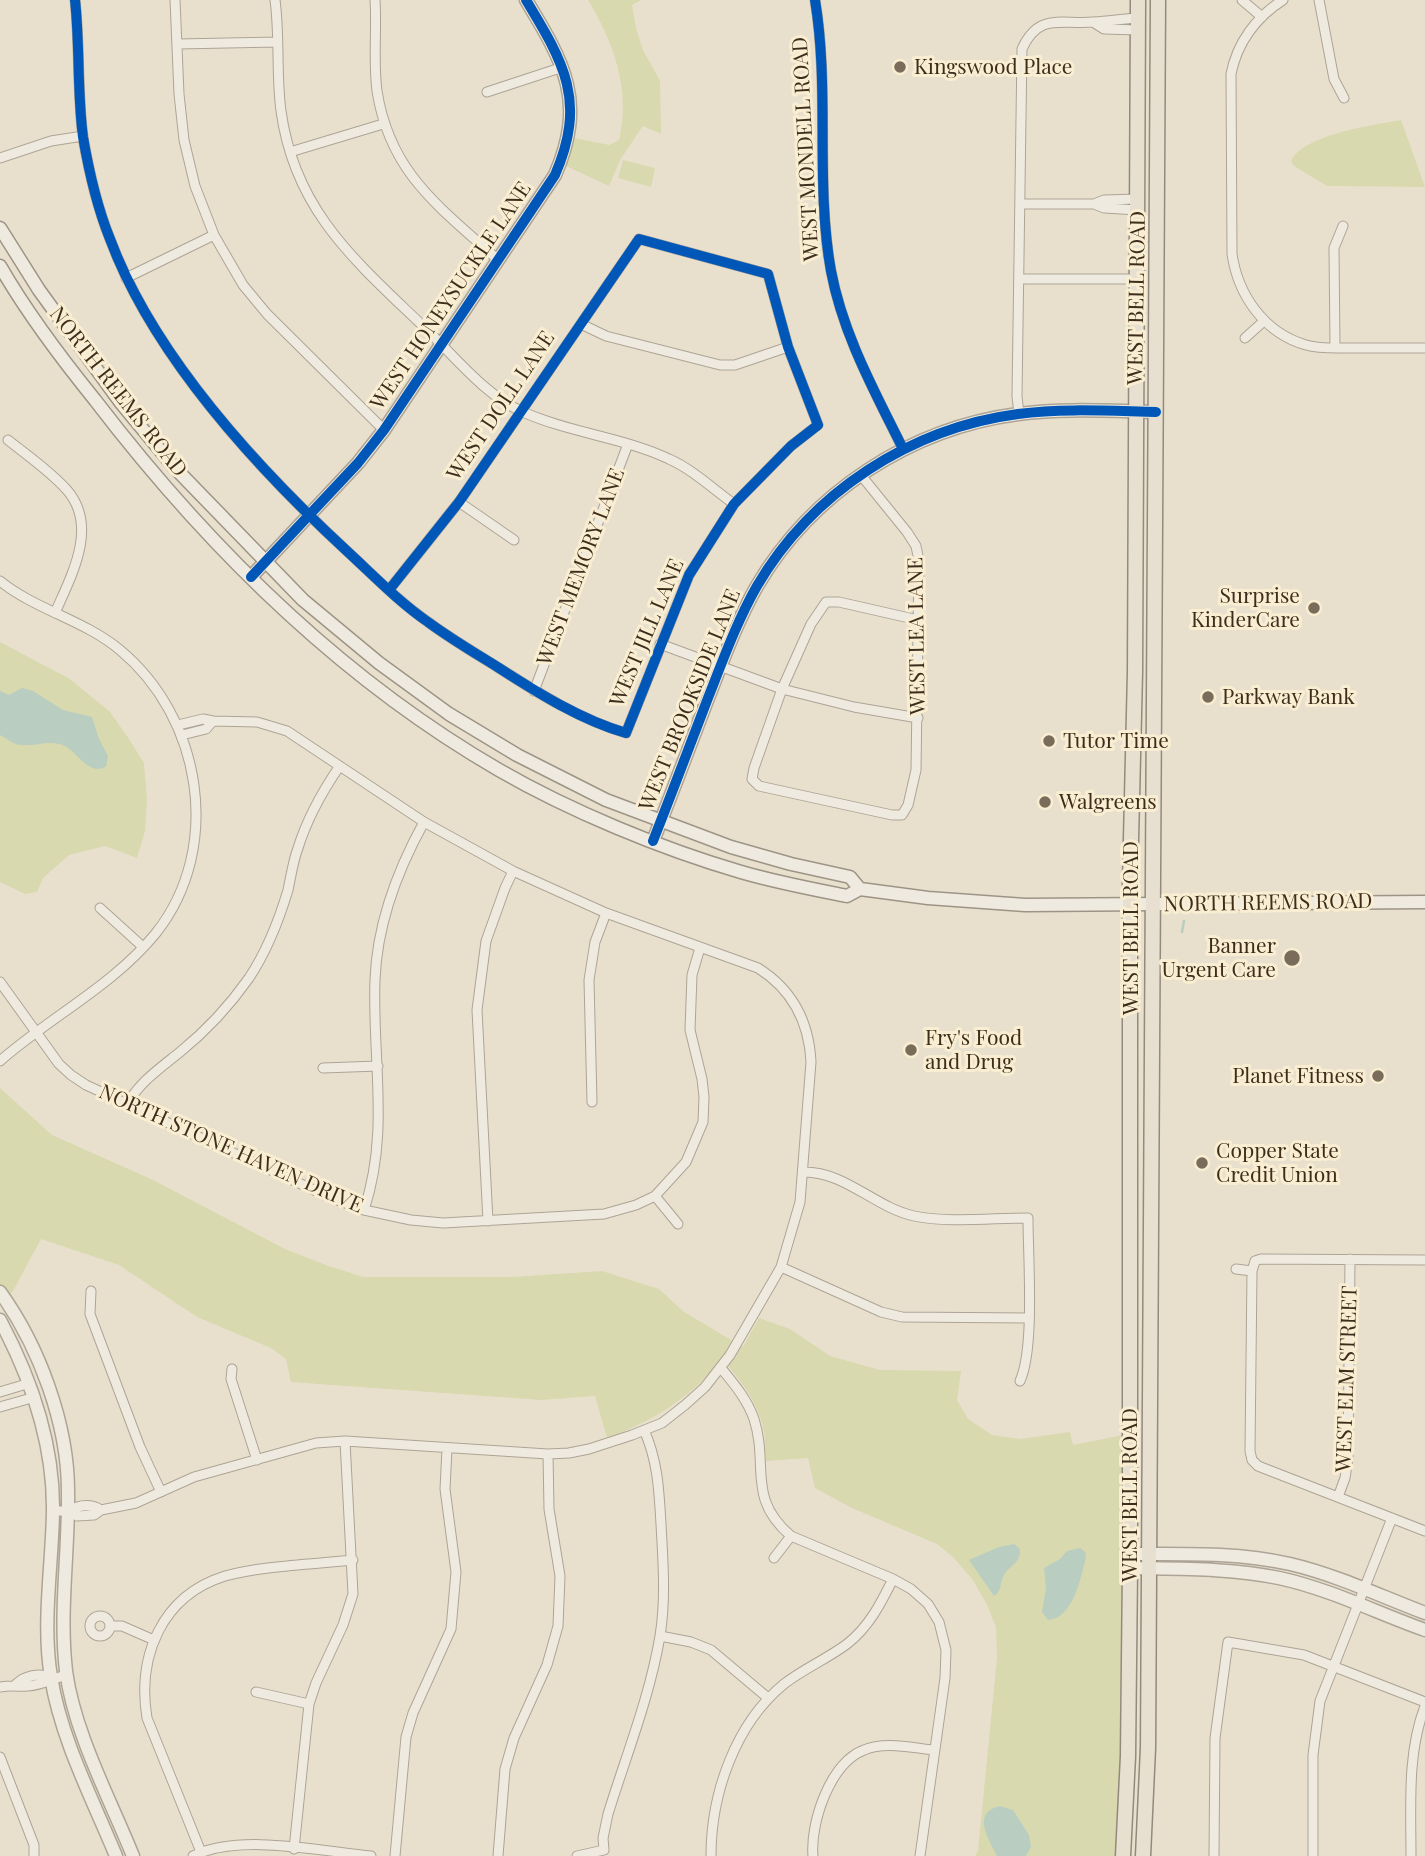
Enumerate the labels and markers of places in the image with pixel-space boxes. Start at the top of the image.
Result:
place label: Kingswood Place [914,54,1072,80]
marker: Kingswood Place [892,59,908,75]
place label: Surprise KinderCare [1191,583,1300,633]
marker: Surprise KinderCare [1306,600,1322,616]
place label: Parkway Bank [1222,684,1355,710]
marker: Parkway Bank [1200,689,1216,705]
place label: Tutor Time [1063,728,1169,754]
marker: Tutor Time [1041,733,1057,749]
place label: Walgreens [1059,789,1157,815]
marker: Walgreens [1037,794,1053,810]
place label: Banner Urgent Care [1161,933,1276,983]
marker: Banner Urgent Care [1282,948,1302,968]
place label: Fry's Food and Drug [925,1025,1022,1075]
marker: Fry's Food and Drug [903,1042,919,1058]
place label: Planet Fitness [1232,1063,1364,1089]
marker: Planet Fitness [1370,1068,1386,1084]
place label: Copper State Credit Union [1216,1138,1339,1188]
marker: Copper State Credit Union [1194,1155,1210,1171]

